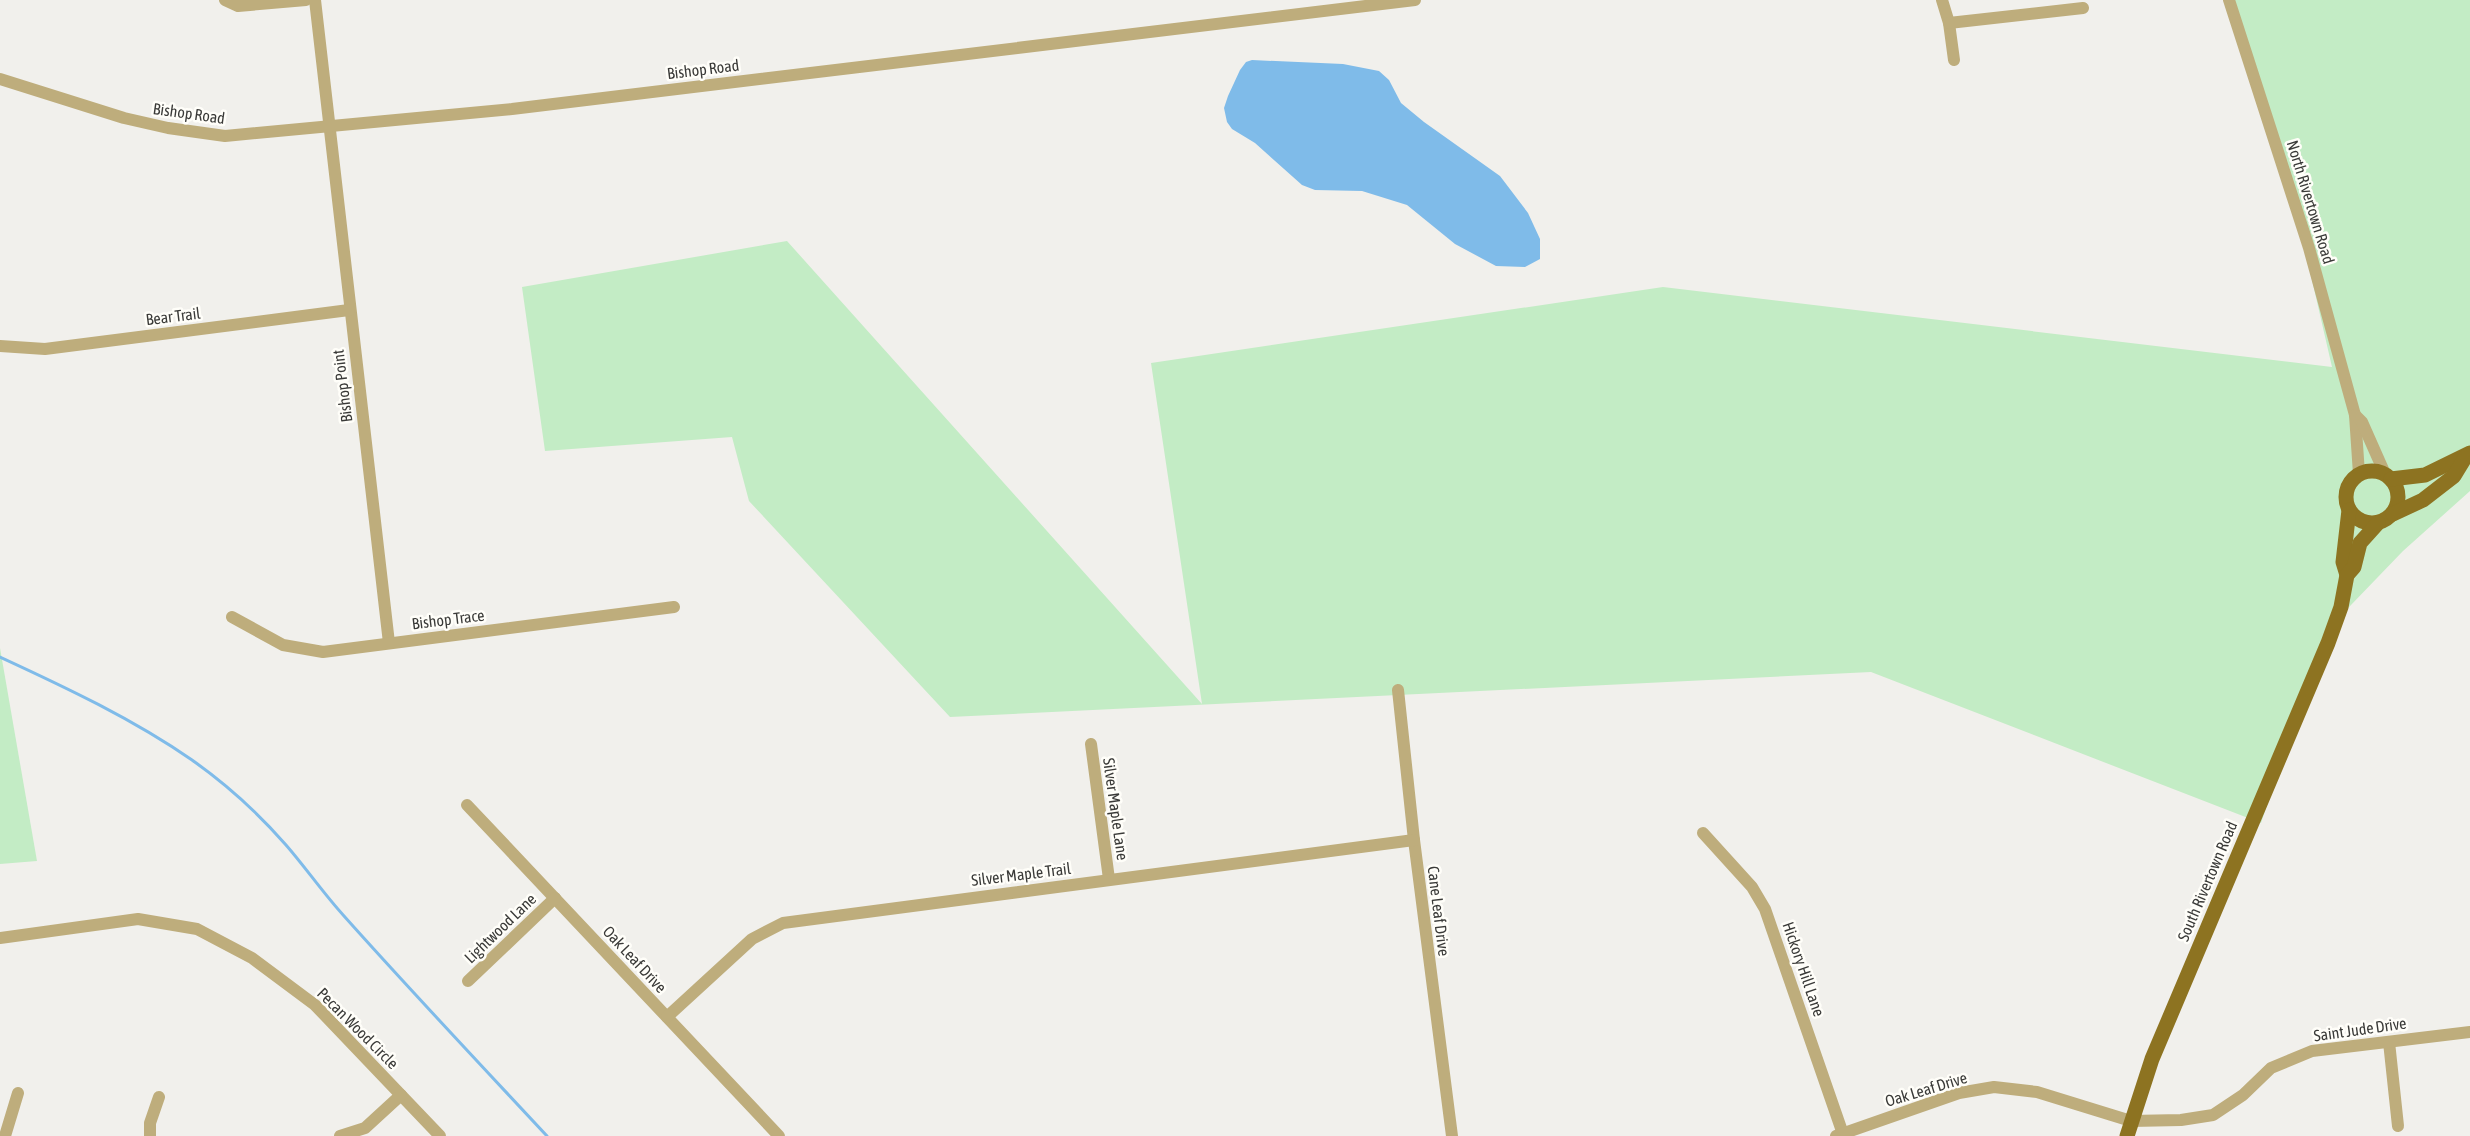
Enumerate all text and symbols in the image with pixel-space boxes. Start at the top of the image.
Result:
street label: Bishop Road [666,56,740,83]
street label: Bishop Road [152,99,226,128]
street label: North Rivertown Road [2284,138,2338,266]
street label: Bear Trail [145,304,202,328]
street label: Bishop Point [329,348,356,423]
street label: Bishop Trace [411,606,485,633]
street label: Silver Maple Lane [1099,757,1132,861]
street label: South Rivertown Road [2174,818,2240,944]
street label: Silver Maple Trail [970,859,1073,890]
street label: Cane Leaf Drive [1425,865,1453,957]
street label: Lightwood Lane [461,890,540,967]
street label: Hickory Hill Lane [1778,919,1829,1019]
street label: Oak Leaf Drive [600,922,670,996]
street label: Pecan Wood Circle [314,984,402,1072]
street label: Saint Jude Drive [2313,1014,2407,1044]
street label: Oak Leaf Drive [1883,1068,1969,1110]

